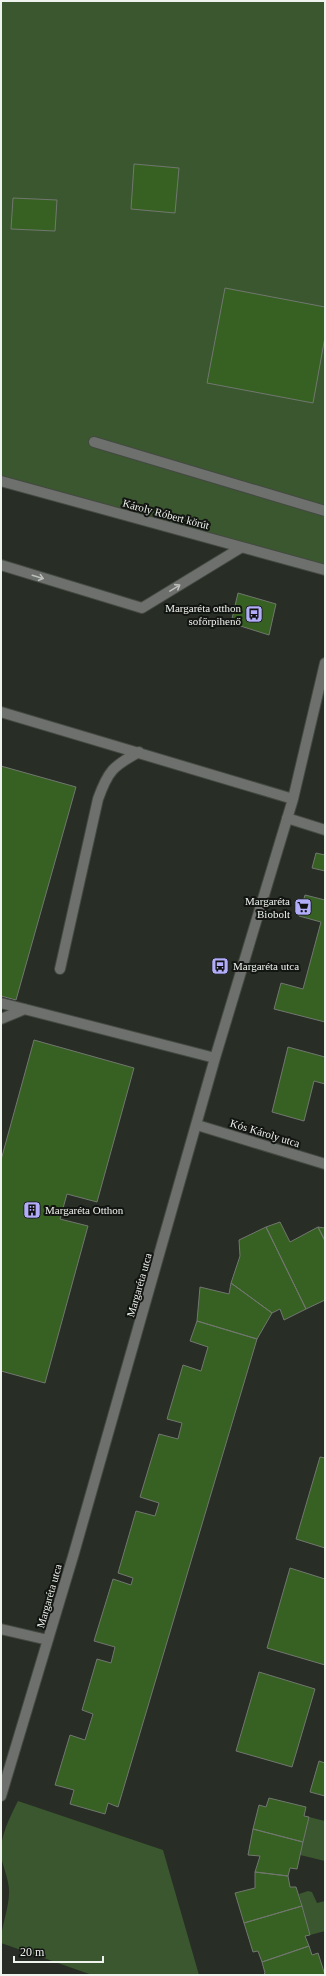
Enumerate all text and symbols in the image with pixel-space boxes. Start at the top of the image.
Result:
street label: Károly Róbert körút [121,497,211,531]
one-way arrow [32,574,45,581]
one-way arrow [169,584,180,592]
place label: Margaréta otthon sofőrpihenő [165,602,241,627]
bus stop icon: Margaréta otthon sofőrpihenő [244,604,264,624]
place label: Margaréta Biobolt [245,895,290,920]
supermarket icon: Margaréta Biobolt [293,897,313,917]
bus stop icon: Margaréta utca [210,956,230,976]
place label: Margaréta utca [233,960,299,972]
street label: Kós Károly utca [229,1117,301,1149]
building icon: Margaréta Otthon [22,1200,42,1220]
place label: Margaréta Otthon [45,1204,124,1216]
street label: Margaréta utca [124,1251,154,1318]
street label: Margaréta utca [34,1562,64,1629]
scale bar [14,1938,103,1964]
text: 20 m [20,1945,45,1959]

